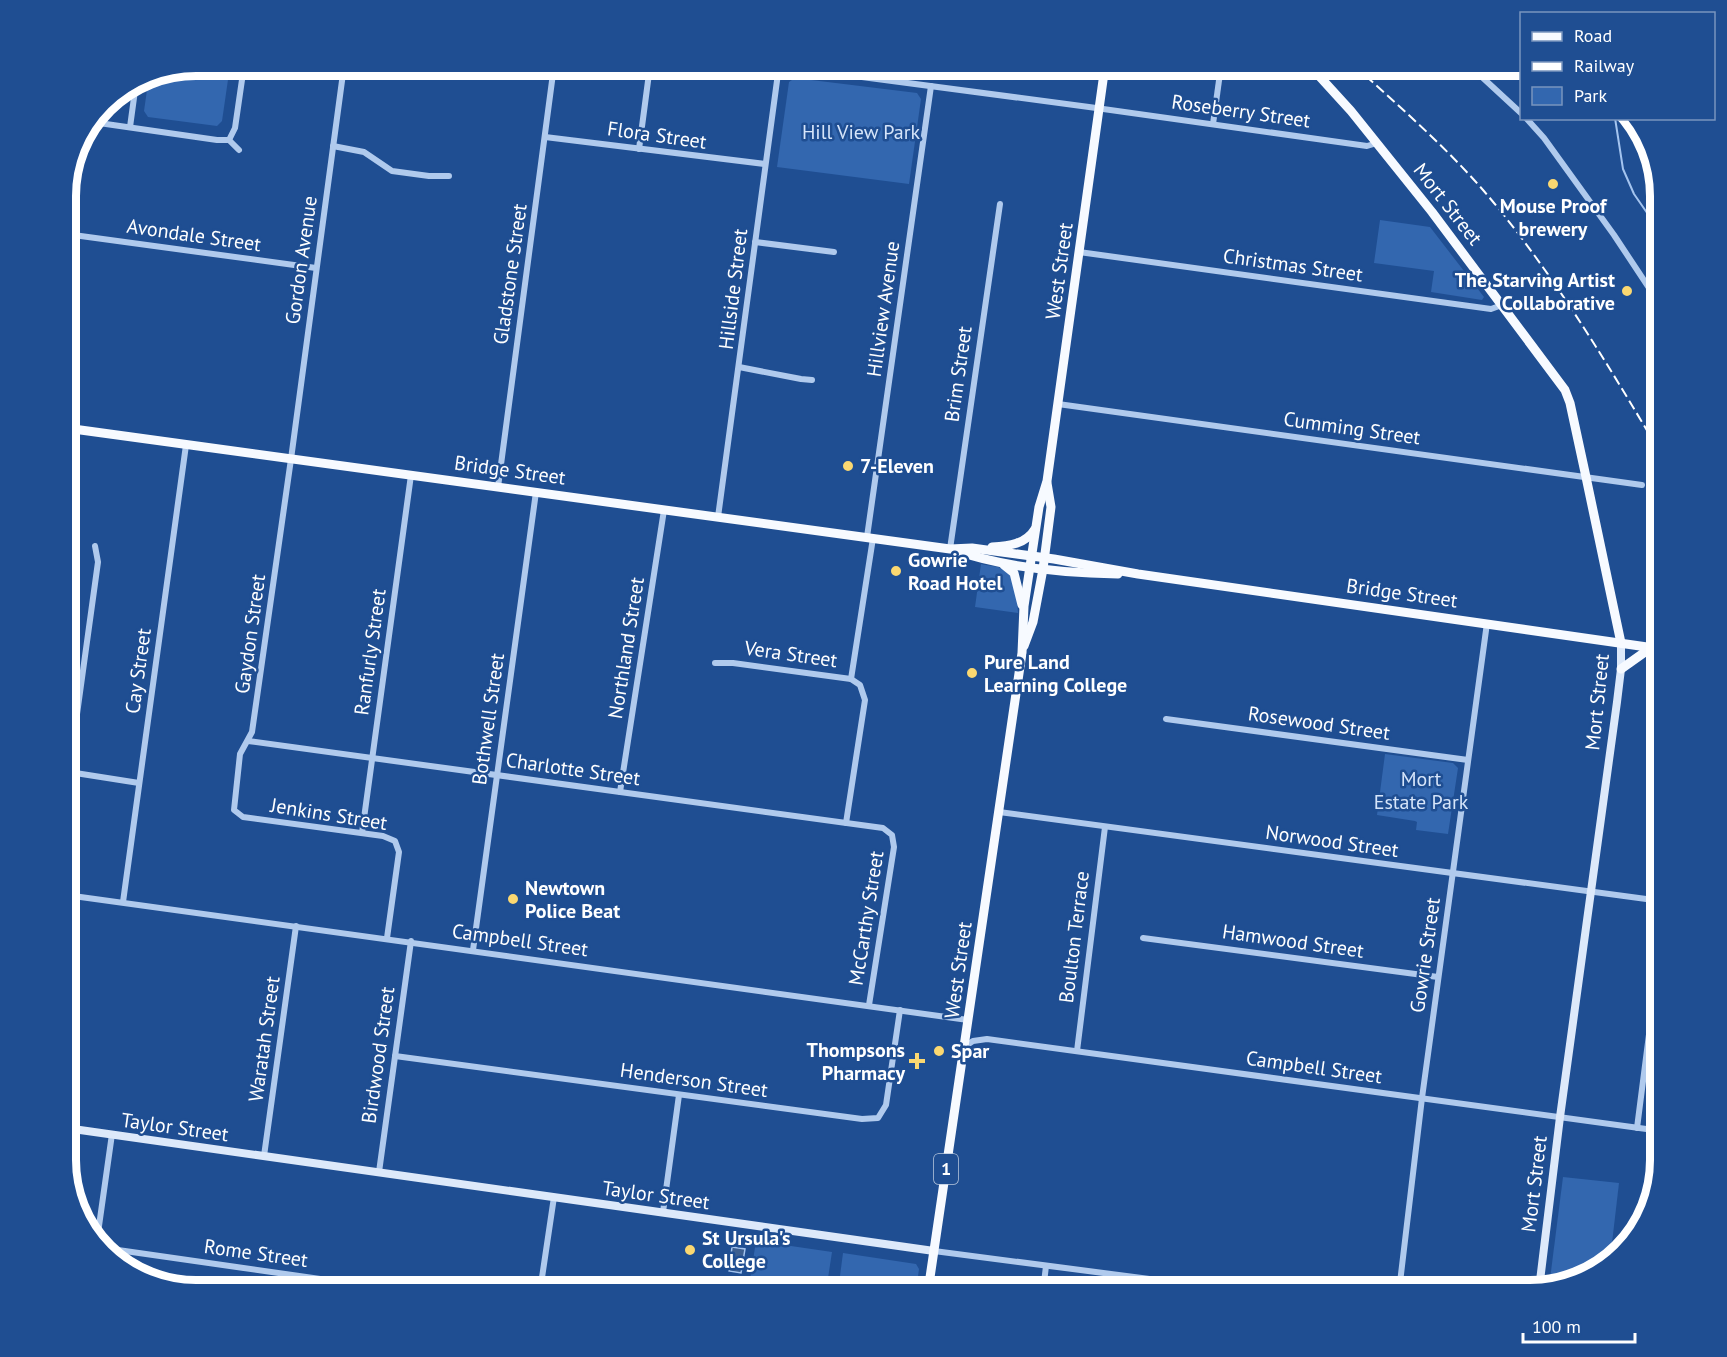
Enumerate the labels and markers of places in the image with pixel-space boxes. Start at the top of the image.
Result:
marker: Mouse Proof brewery [1546,177,1560,191]
place label: Mouse Proof brewery [1500,193,1608,242]
place label: The Starving Artist Collaborative [1455,267,1615,316]
marker: The Starving Artist Collaborative [1620,284,1634,298]
place label: 7-Eleven [860,453,934,479]
marker: 7-Eleven [841,459,855,473]
place label: Gowrie Road Hotel [908,547,1002,596]
marker: Gowrie Road Hotel [889,564,903,578]
place label: Pure Land Learning College [984,649,1127,698]
marker: Pure Land Learning College [965,666,979,680]
place label: Newtown Police Beat [525,875,620,924]
marker: Newtown Police Beat [506,892,520,906]
place label: Thompsons Pharmacy [807,1037,905,1086]
place label: Spar [951,1038,989,1064]
marker: Spar [932,1044,946,1058]
marker: Thompsons Pharmacy [910,1054,924,1068]
place label: St Ursula's College [702,1225,790,1274]
marker: St Ursula's College [683,1243,697,1257]

